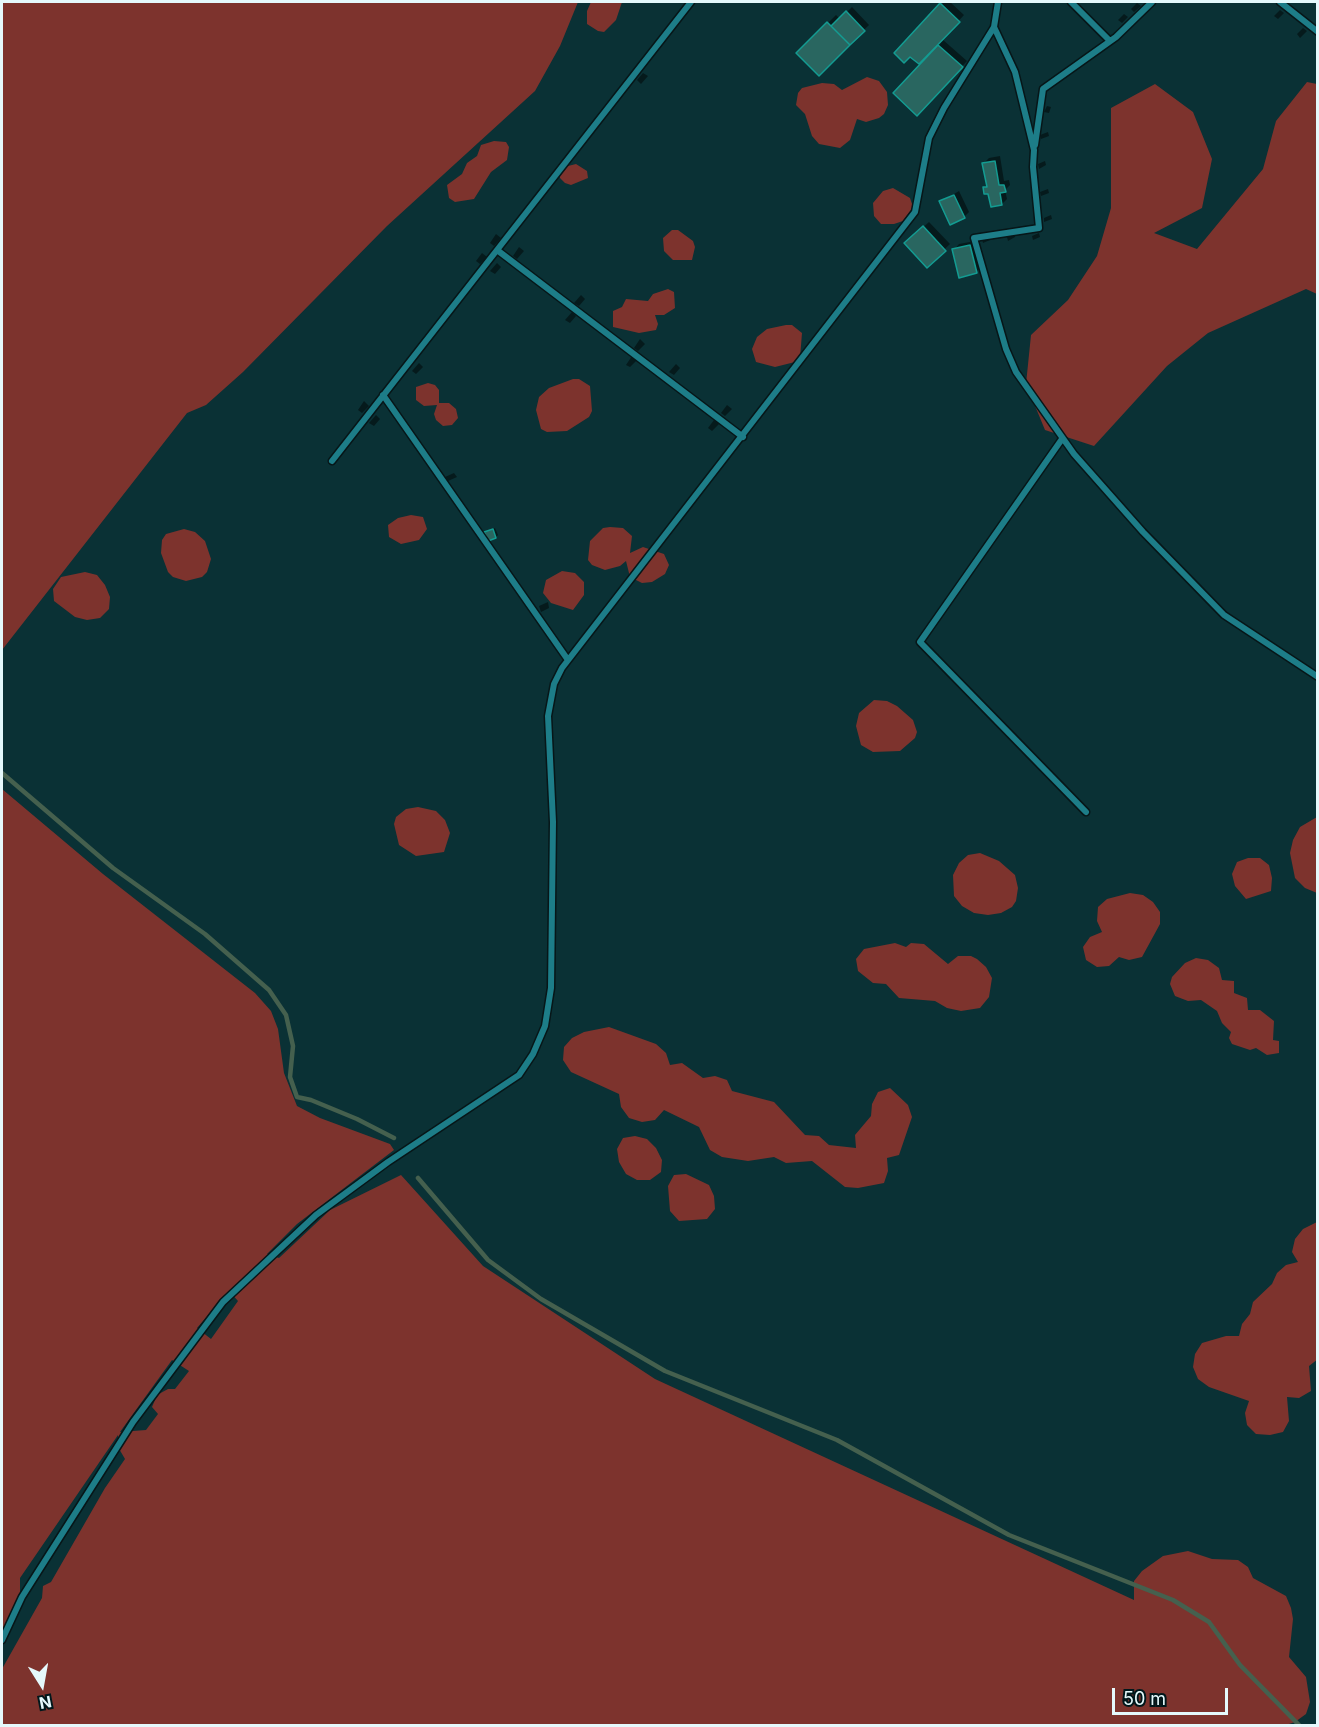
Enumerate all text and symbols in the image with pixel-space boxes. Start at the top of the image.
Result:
north arrow [12,1655,72,1715]
scale bar [1115,1676,1230,1714]
text: 50 m [1123,1688,1166,1709]
text: N [38,1692,53,1714]

